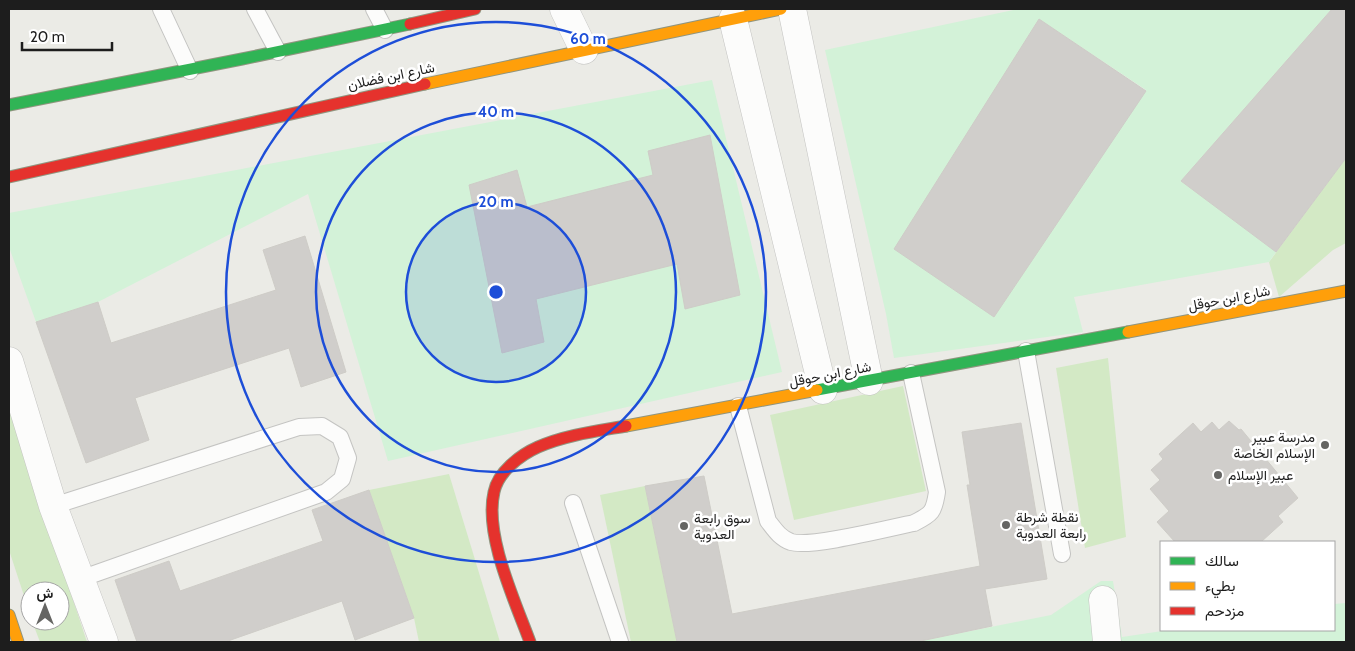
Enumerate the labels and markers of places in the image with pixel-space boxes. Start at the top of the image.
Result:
centre of rings [487,283,505,301]
place label: مدرسة عبير الإسلام الخاصة [1233,428,1315,463]
marker: مدرسة عبير الإسلام الخاصة [1319,439,1331,451]
place label: عبير الإسلام [1228,466,1293,485]
marker: عبير الإسلام [1212,469,1224,481]
place label: نقطة شرطة رابعة العدوية [1016,508,1086,542]
place label: سوق رابعة العدوية [694,509,751,543]
marker: نقطة شرطة رابعة العدوية [1000,519,1012,531]
marker: سوق رابعة العدوية [678,520,690,532]

